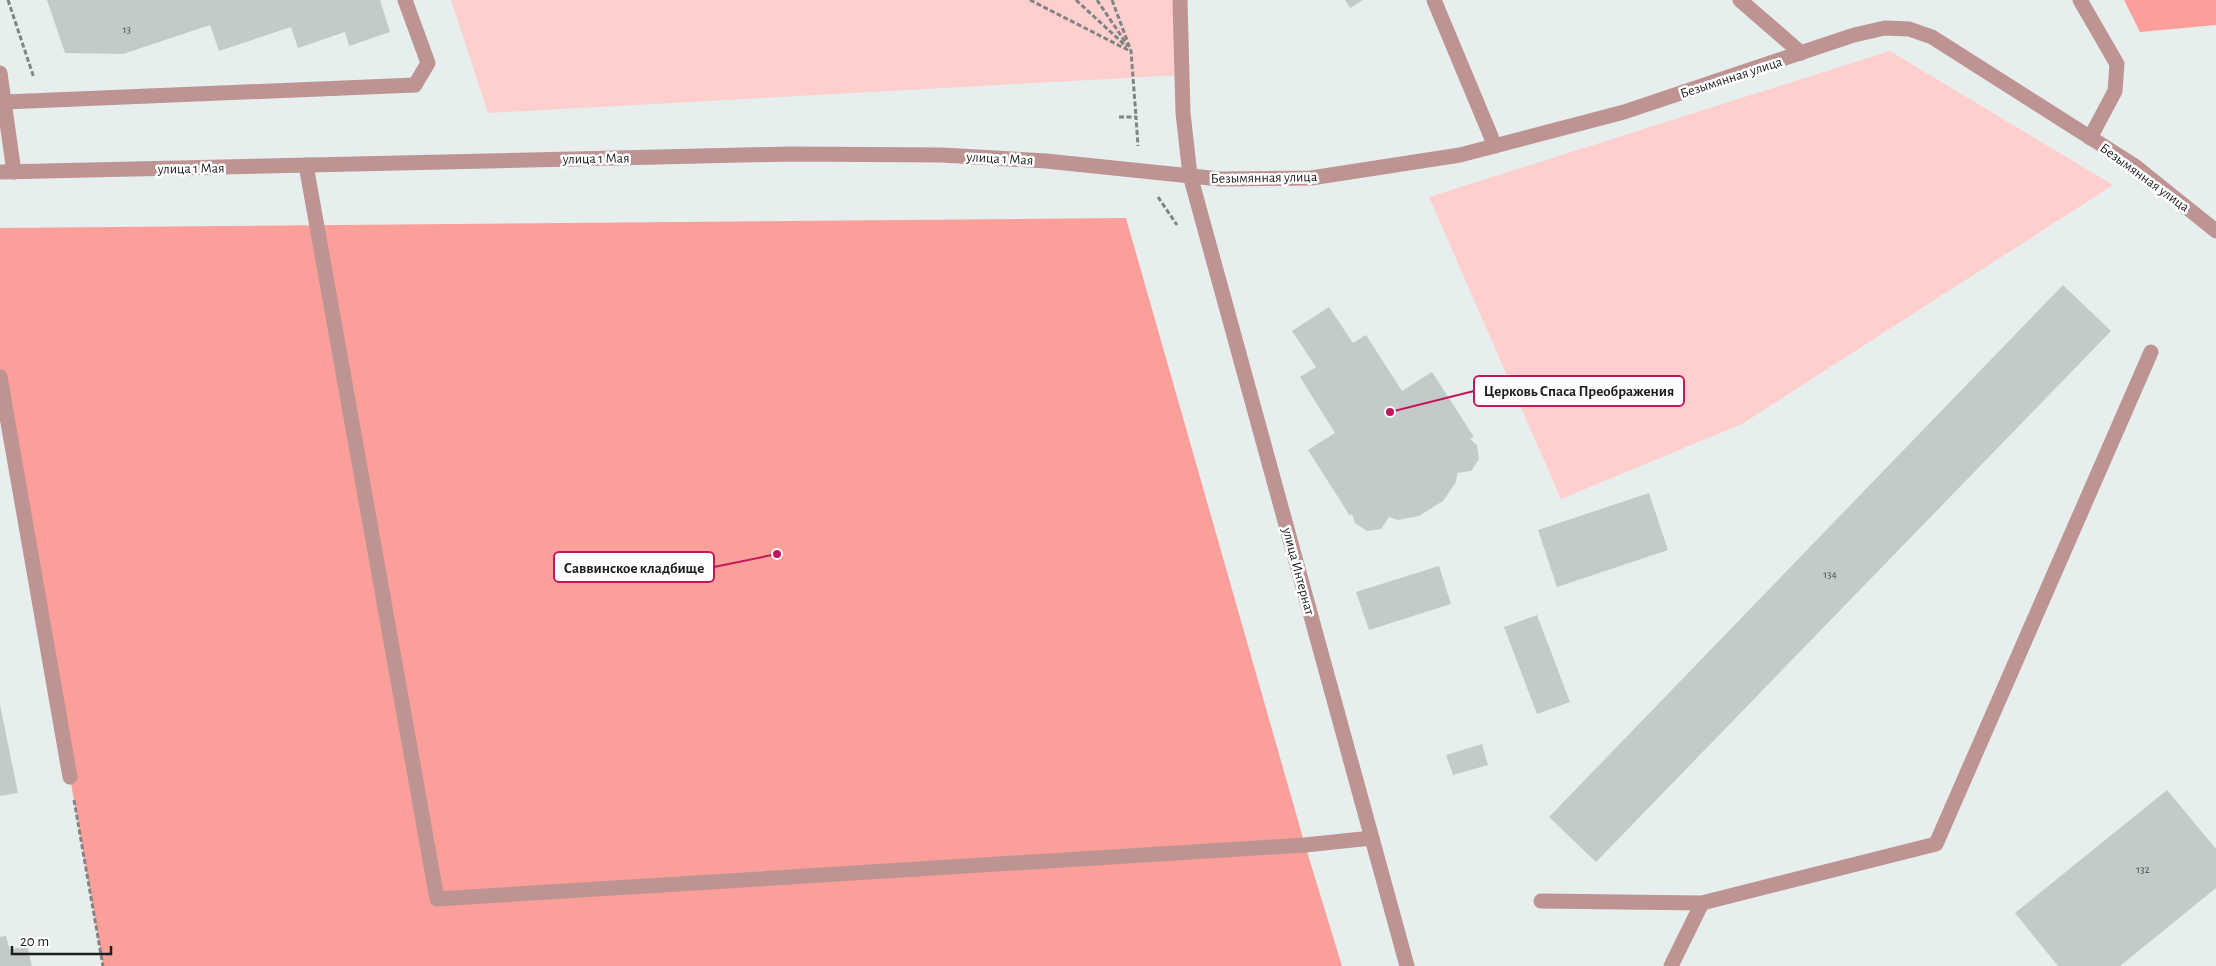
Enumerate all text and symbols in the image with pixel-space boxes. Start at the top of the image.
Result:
house number: 13 [123,24,132,35]
street label: Безымянная улица [1679,55,1785,101]
street label: Безымянная улица [2097,141,2192,215]
street label: улица 1 Мая [965,150,1034,168]
street label: улица 1 Мая [561,151,630,167]
street label: улица 1 Мая [156,161,225,177]
street label: Безымянная улица [1211,170,1318,186]
callout: Церковь Спаса Преображения [1474,376,1684,406]
text: Церковь Спаса Преображения [1484,384,1674,399]
street label: улица Интернат [1279,525,1317,617]
callout: Саввинское кладбище [554,552,714,582]
text: Саввинское кладбище [564,561,704,576]
house number: 134 [1823,569,1837,580]
house number: 132 [2136,864,2150,875]
scale bar [12,924,111,956]
text: 20 m [20,934,49,949]

